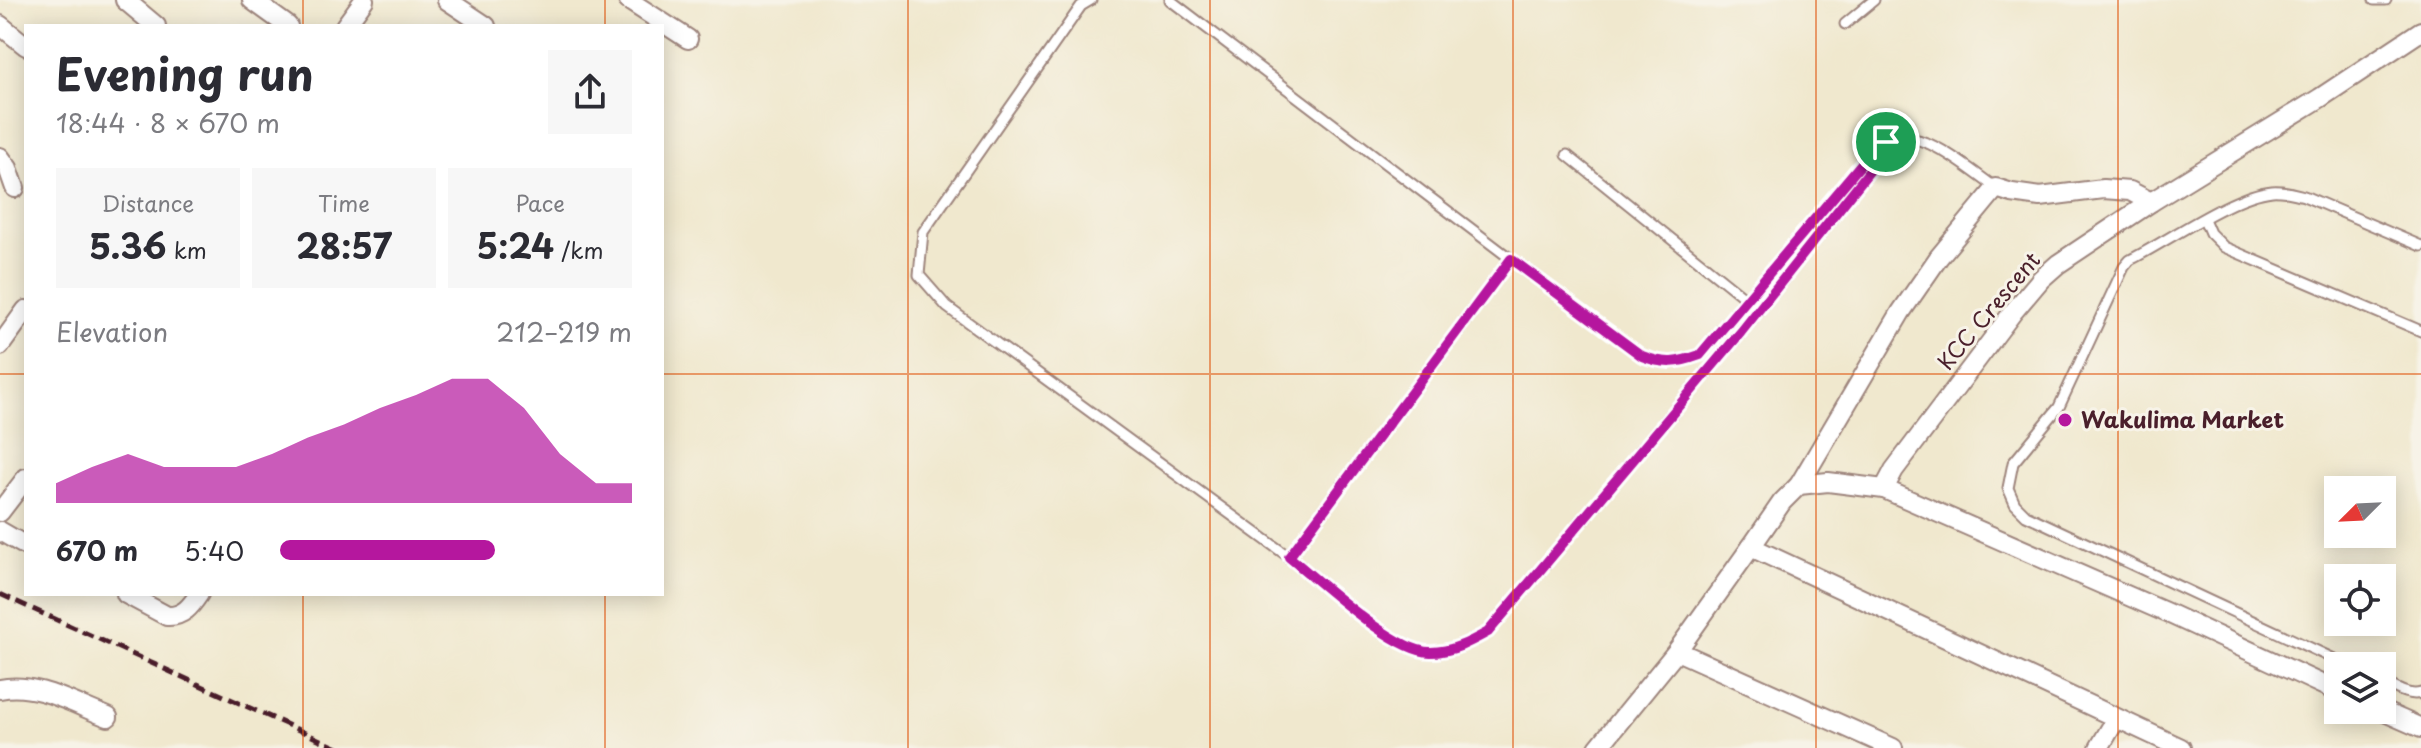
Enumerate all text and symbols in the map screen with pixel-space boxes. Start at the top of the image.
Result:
text: Evening run [56,40,314,106]
button: share [548,50,632,134]
text: 18:44 · 8 × 670 m [56,103,280,142]
pin [1852,108,1920,176]
icon: arrive [1864,120,1908,164]
text: Distance [102,186,194,219]
text: Time [318,186,370,219]
text: Pace [515,186,565,219]
text: 5.36 [89,219,167,271]
text: 28:57 [296,219,392,271]
text: 5:24 [477,219,554,271]
text: km [167,233,207,266]
text: /km [554,233,603,266]
street label: KCC Crescent [1929,244,2047,376]
text: Elevation [56,312,168,351]
text: 212–219 m [496,312,632,351]
place label: Wakulima Market [2081,402,2285,435]
marker: Wakulima Market [2056,411,2074,429]
north arrow [2324,476,2396,548]
map controls [2324,476,2396,724]
text: 670 m [56,531,138,570]
text: 5:40 [184,531,244,570]
button: locate [2324,564,2396,636]
button: layers [2324,652,2396,724]

